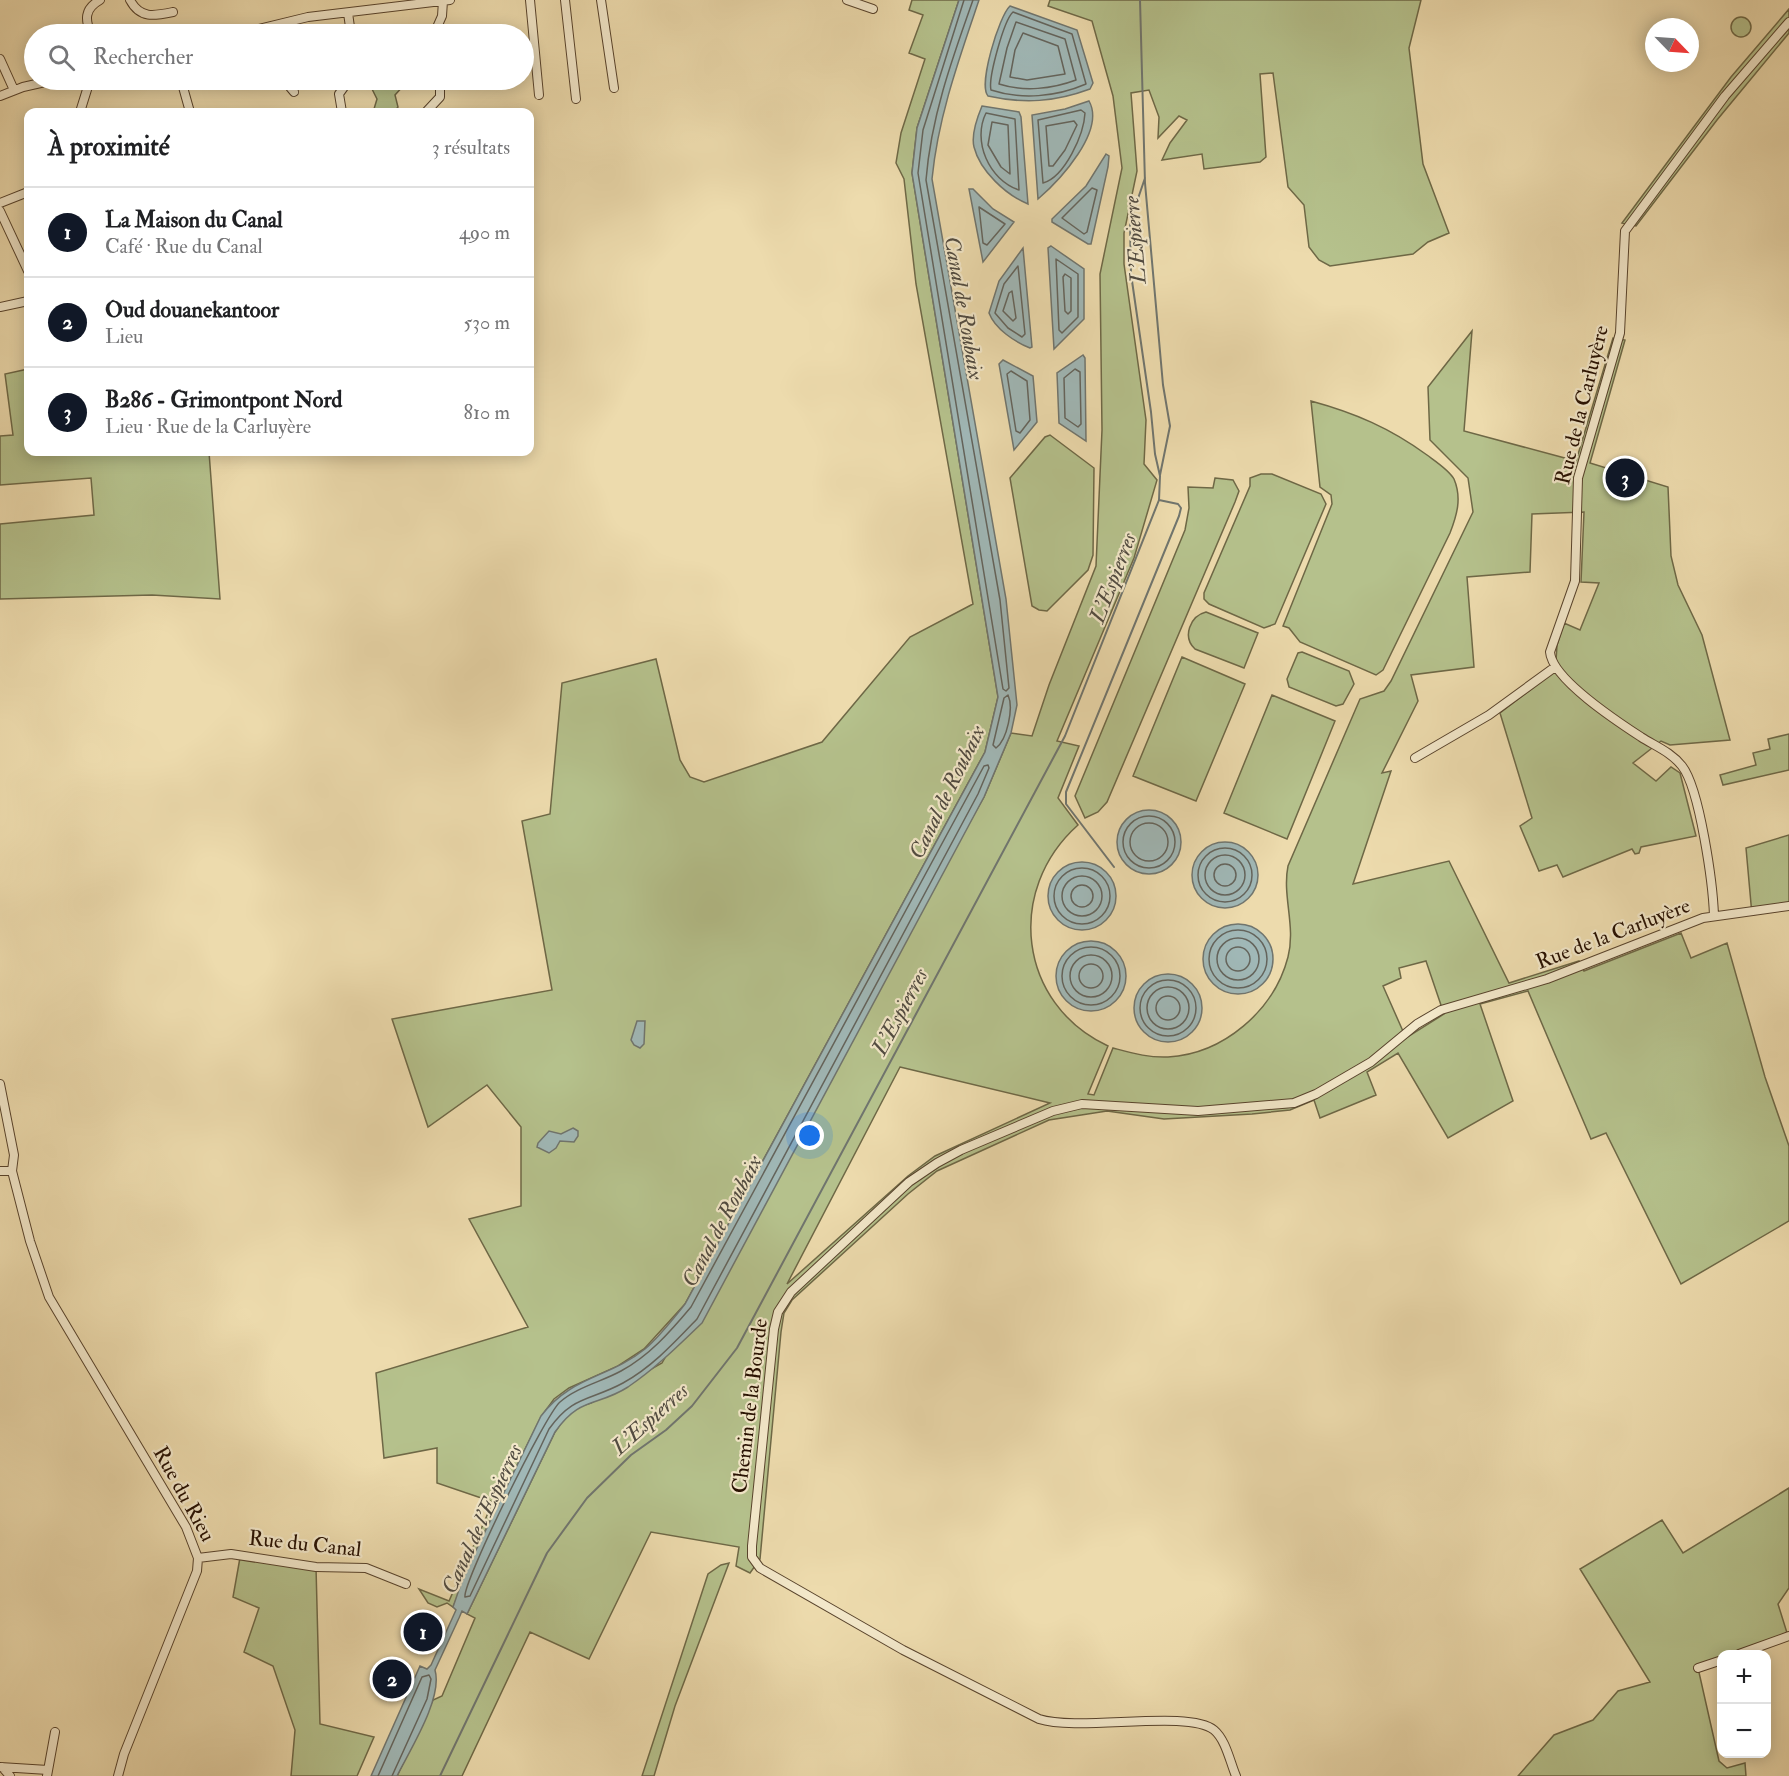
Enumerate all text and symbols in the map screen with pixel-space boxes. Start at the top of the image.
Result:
north arrow [1645,18,1699,72]
search box [24,24,534,90]
icon: search [45,41,78,74]
text: Rechercher [93,43,193,71]
text: À proximité [48,131,170,163]
text: 3 résultats [432,135,510,160]
water label: L'Espierre [1117,194,1153,286]
text: La Maison du Canal [105,206,283,234]
text: 1 [64,220,71,245]
text: 490 m [459,220,510,245]
text: Café · Rue du Canal [105,234,263,259]
water label: Canal de Roubaix [938,234,991,383]
text: Oud douanekantoor [105,296,279,324]
text: 2 [62,310,73,335]
text: 530 m [464,310,510,335]
street label: Rue de la Carluyère [1549,322,1615,487]
text: Lieu [105,324,143,349]
text: B286 - Grimontpont Nord [105,386,342,414]
text: 3 [64,400,71,425]
text: 810 m [464,400,510,425]
text: Lieu · Rue de la Carluyère [105,414,311,439]
pin: 3 [1606,456,1644,500]
water label: L'Espierres [1083,528,1143,628]
water label: Canal de Roubaix [903,720,992,863]
street label: Rue de la Carluyère [1532,892,1694,976]
water label: L'Espierres [865,963,935,1061]
your location [795,1121,824,1150]
water label: Canal de Roubaix [676,1150,769,1292]
street label: Chemin de la Bourde [726,1317,774,1495]
water label: L'Espierres [605,1376,695,1462]
water label: Canal de l'Espierres [435,1439,529,1598]
street label: Rue du Rieu [147,1442,221,1546]
street label: Rue du Canal [247,1525,363,1563]
pin: 1 [404,1610,442,1654]
map controls [1717,1650,1771,1758]
button: + [1717,1650,1771,1704]
pin: 2 [372,1656,412,1702]
button: − [1717,1704,1771,1758]

